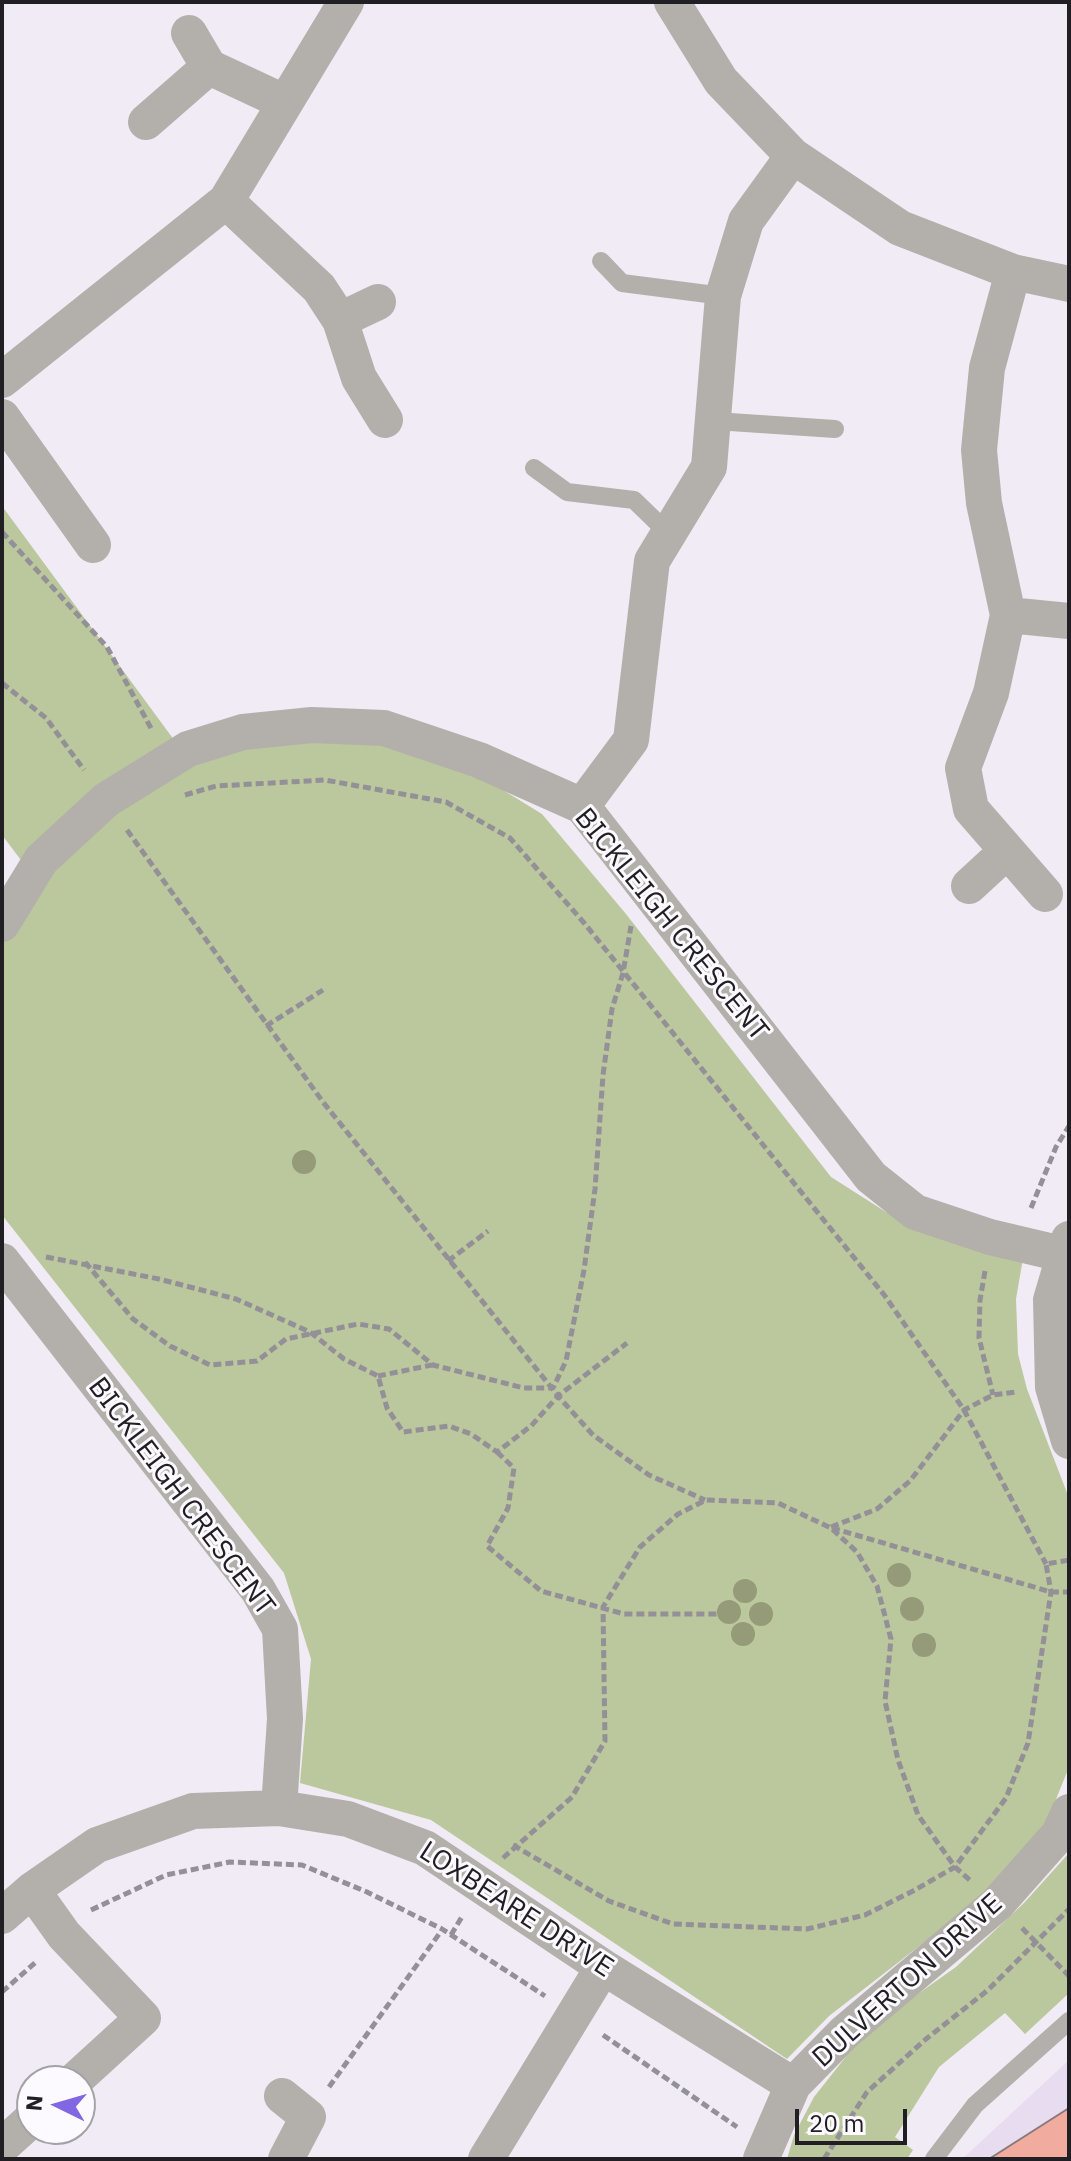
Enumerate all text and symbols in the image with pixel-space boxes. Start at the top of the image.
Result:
street label: BICKLEIGH CRESCENT [567,802,775,1048]
street label: BICKLEIGH CRESCENT [80,1371,282,1623]
street label: LOXBEARE DRIVE [413,1835,619,1985]
street label: DULVERTON DRIVE [806,1887,1010,2075]
north arrow [16,2065,96,2145]
scale bar [799,2093,911,2143]
text: N [18,2094,49,2112]
text: 20 m [809,2107,864,2139]

